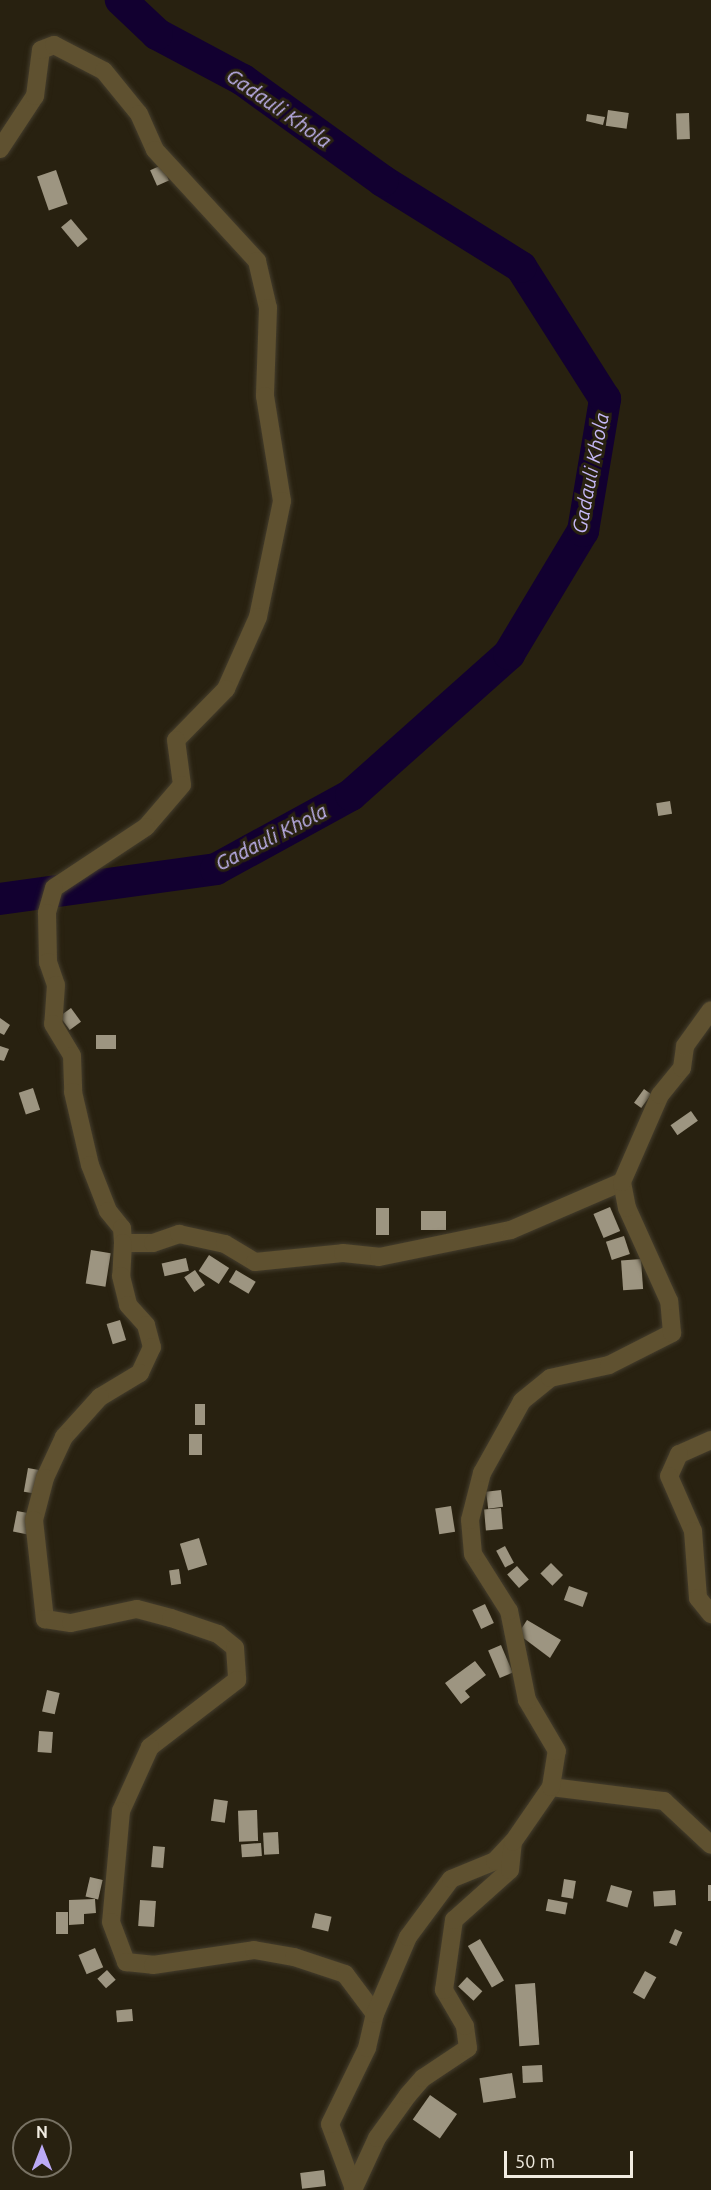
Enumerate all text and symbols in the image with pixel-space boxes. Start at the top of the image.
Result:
water label: Gadauli Khola [222,63,336,153]
water label: Gadauli Khola [567,411,613,535]
water label: Gadauli Khola [211,799,331,875]
north arrow [12,2118,72,2178]
text: N [36,2123,48,2141]
scale bar [507,2139,636,2177]
text: 50 m [515,2151,555,2171]

